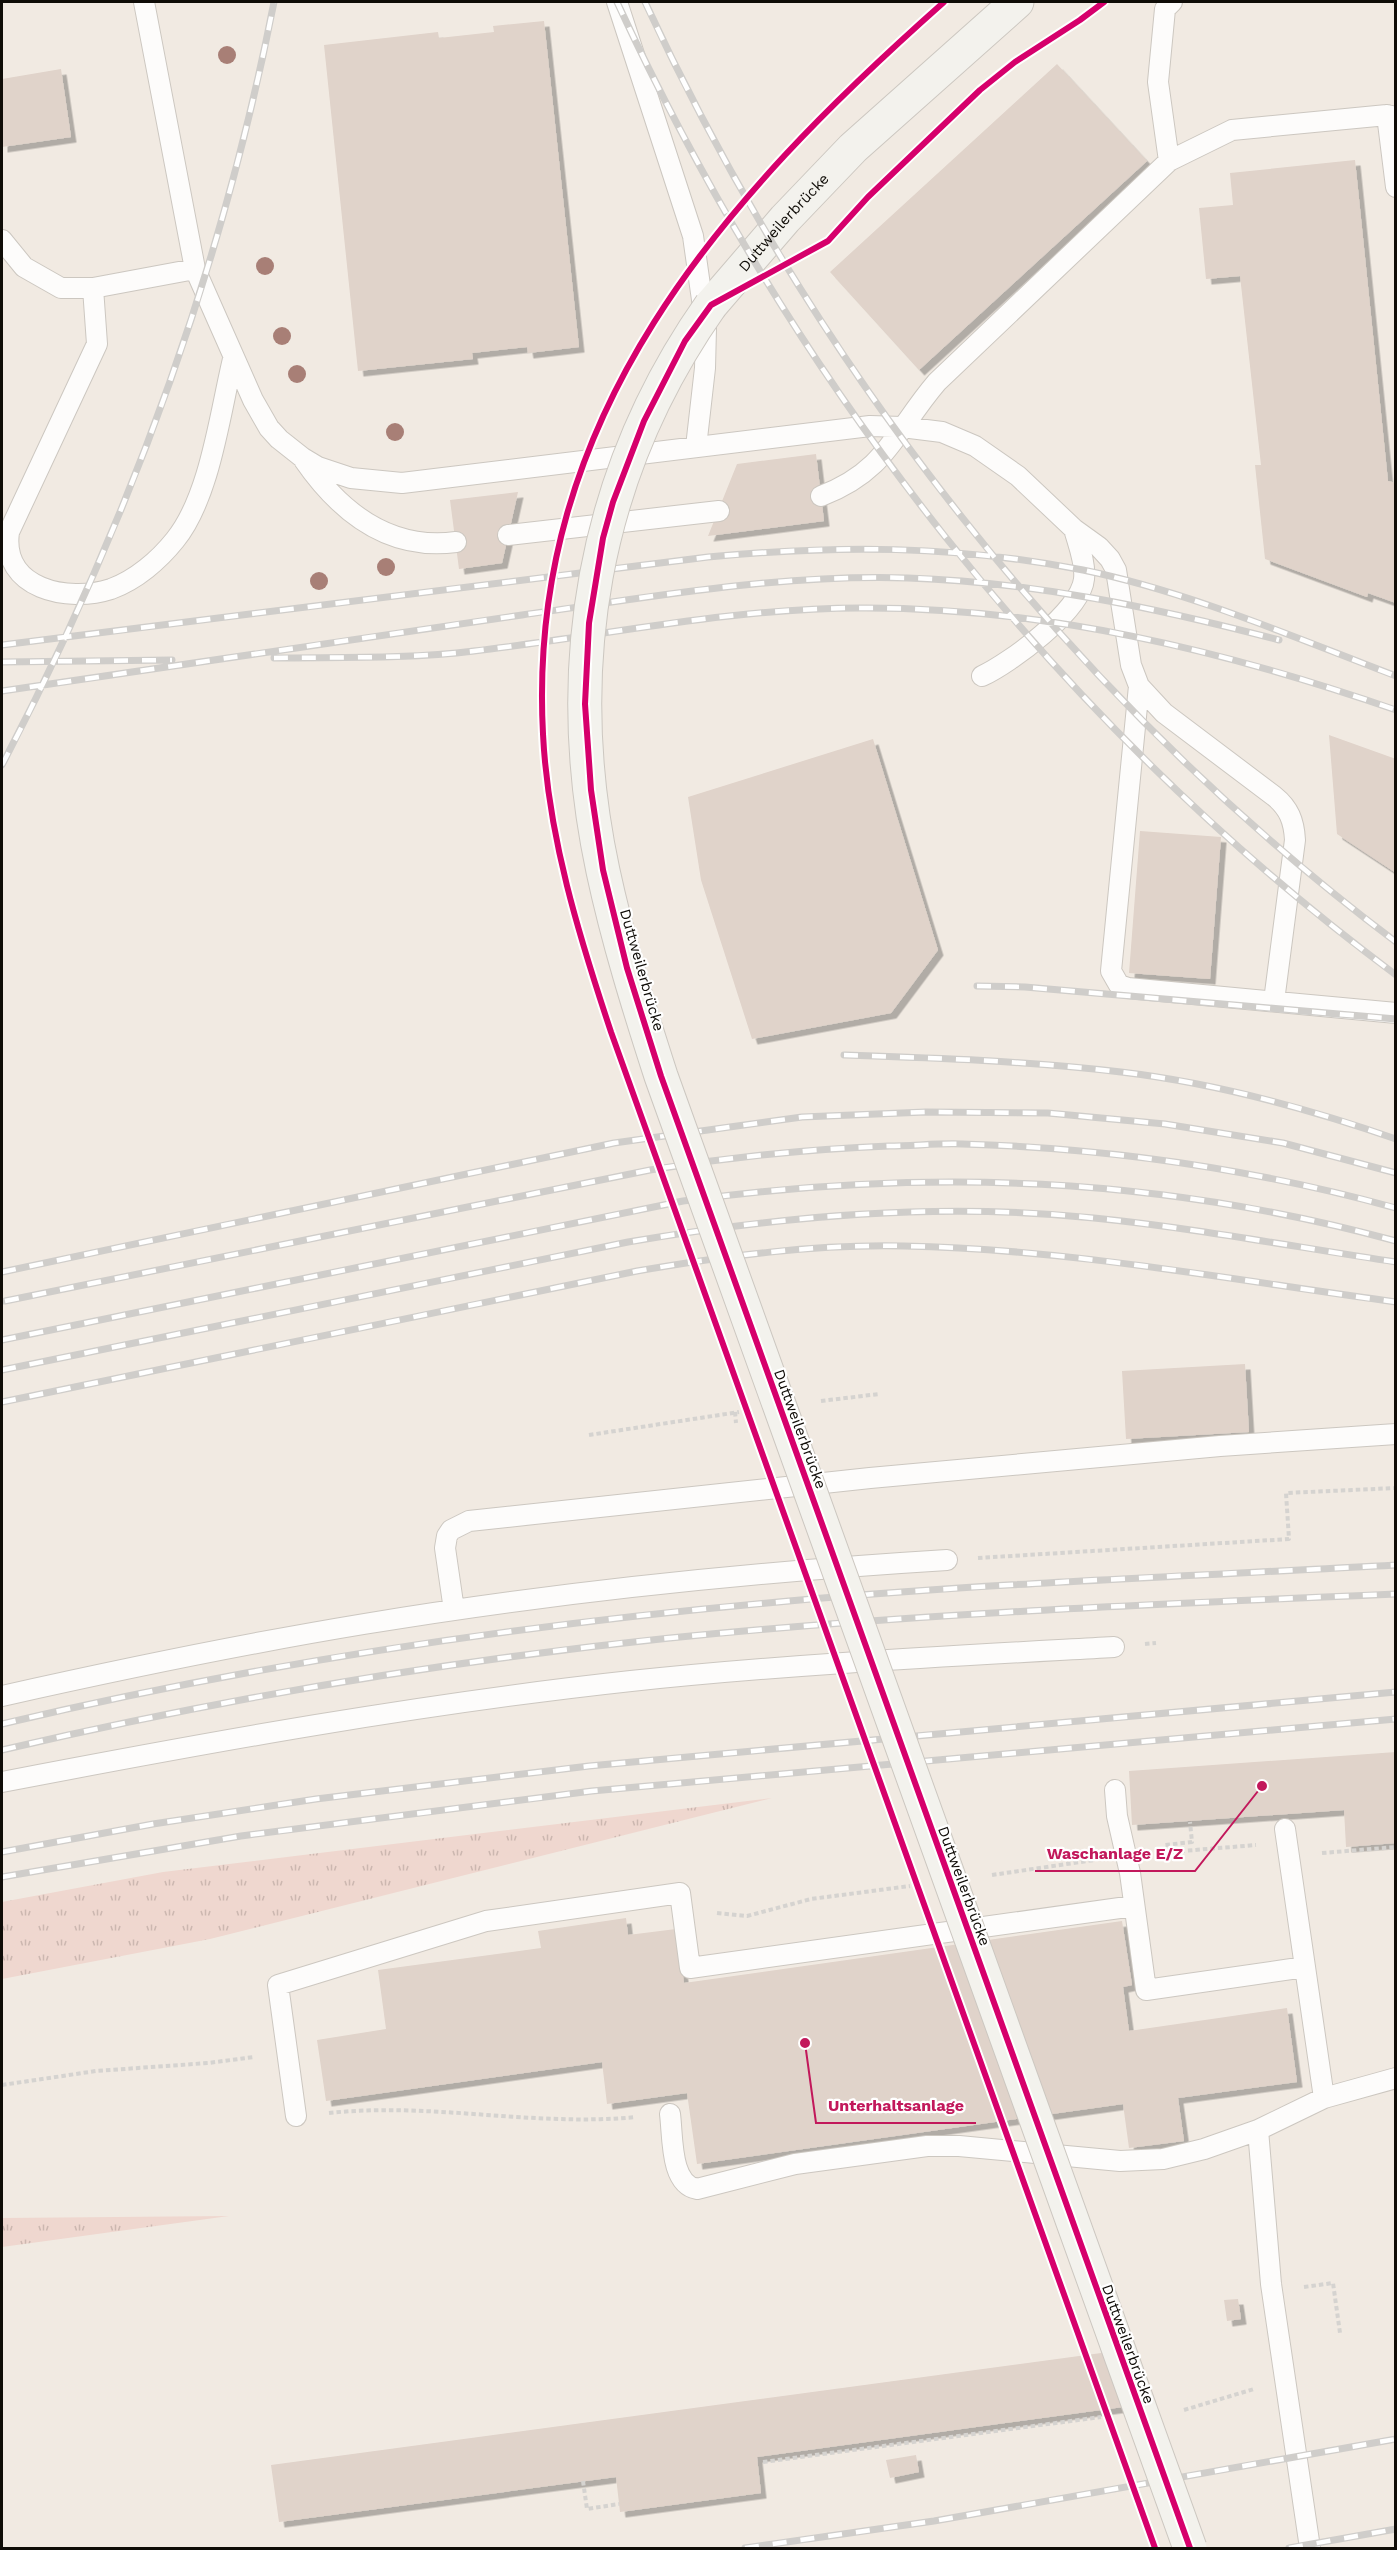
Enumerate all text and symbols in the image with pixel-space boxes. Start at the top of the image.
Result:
street label: Duttweilerbrücke [735,170,833,275]
street label: Duttweilerbrücke [616,907,668,1033]
street label: Duttweilerbrücke [770,1367,830,1491]
street label: Duttweilerbrücke [934,1824,994,1948]
callout: Waschanlage E/Z [1035,1837,1195,1871]
text: Waschanlage E/Z [1047,1844,1183,1863]
callout: Unterhaltsanlage [816,2089,976,2123]
text: Unterhaltsanlage [828,2096,964,2115]
street label: Duttweilerbrücke [1098,2282,1158,2406]

